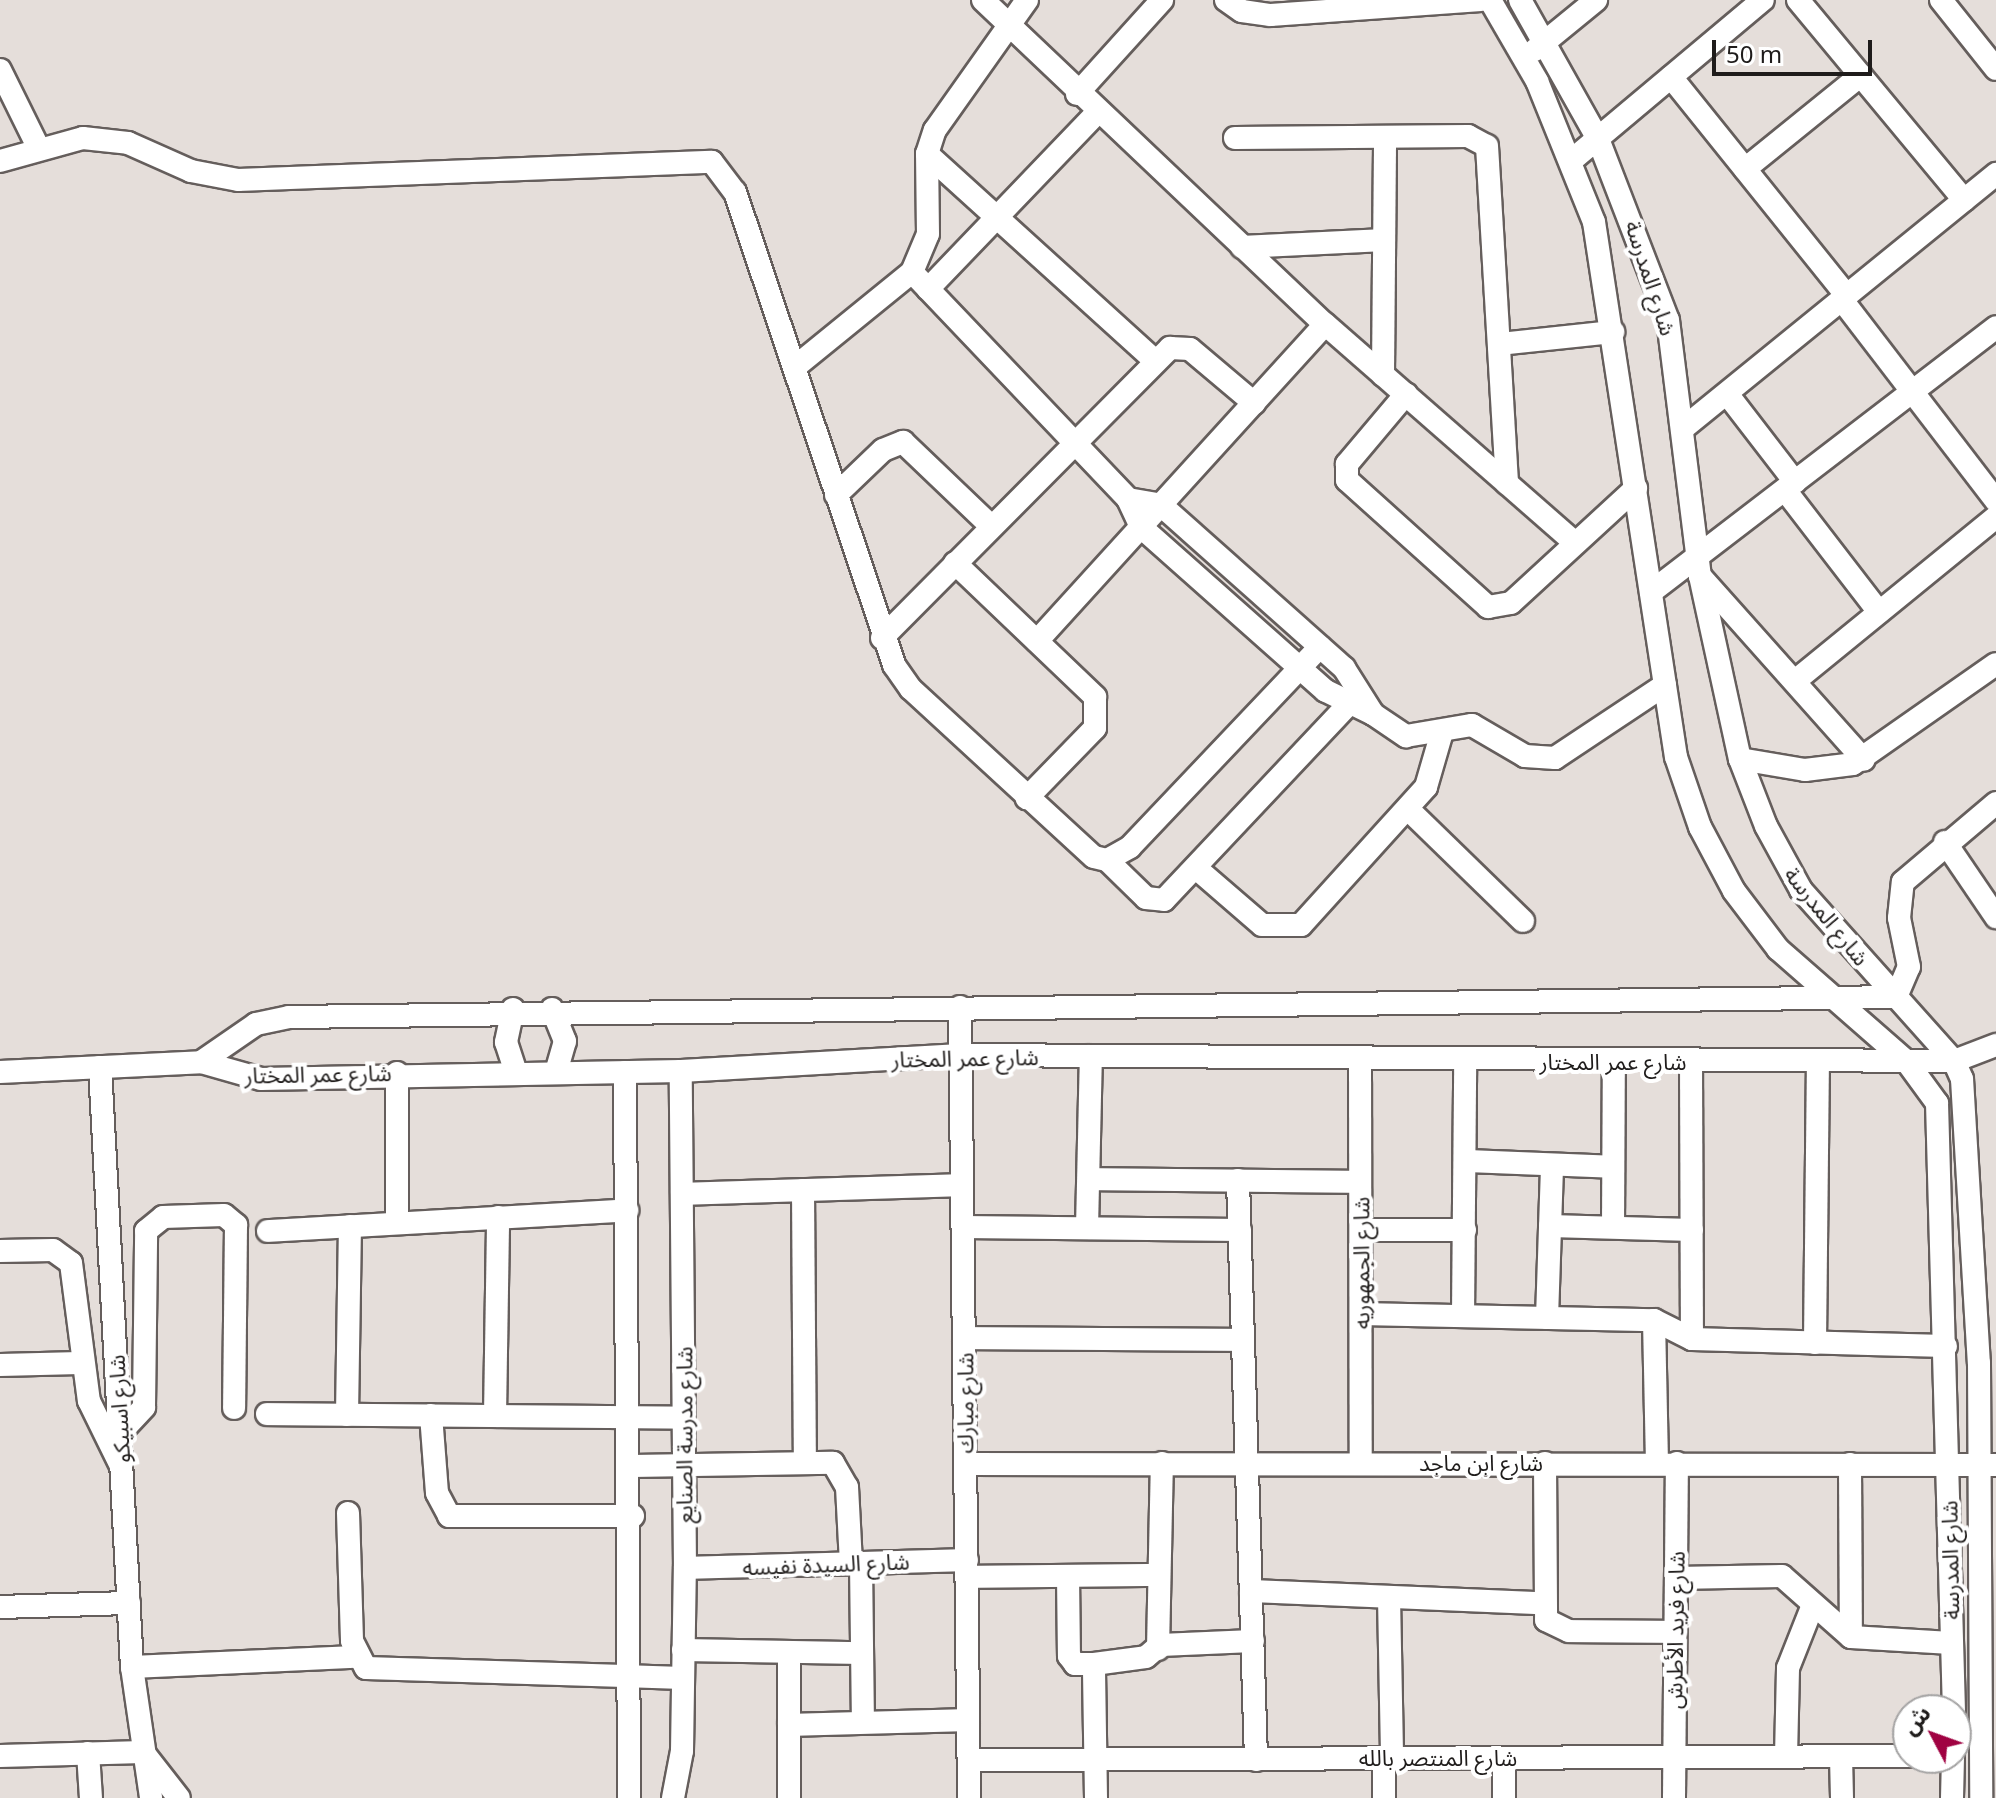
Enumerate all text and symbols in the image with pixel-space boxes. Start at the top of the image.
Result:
scale bar [1716,24,1876,74]
text: 50 m [1726,37,1782,70]
street label: شارع المدرسة [1620,217,1682,339]
street label: شارع المدرسة [1779,861,1875,971]
street label: شارع عمر المختار [891,1044,1039,1072]
street label: شارع عمر المختار [1539,1049,1687,1075]
street label: شارع عمر المختار [244,1060,392,1088]
street label: شارع الجمهوريه [1348,1197,1374,1329]
street label: شارع مدرسة الصنايع [671,1347,697,1523]
street label: شارع مبارك [952,1352,978,1454]
street label: شارع اسبيكو [103,1354,135,1464]
street label: شارع ابن ماجد [1419,1450,1543,1476]
street label: شارع المدرسة [1936,1500,1964,1620]
street label: شارع السيدة نفيسه [742,1548,910,1580]
street label: شارع فريد الأطرش [1660,1551,1690,1709]
north arrow [1892,1694,1972,1774]
text: ش [1894,1698,1937,1741]
street label: شارع المنتصر بالله [1359,1745,1517,1771]

